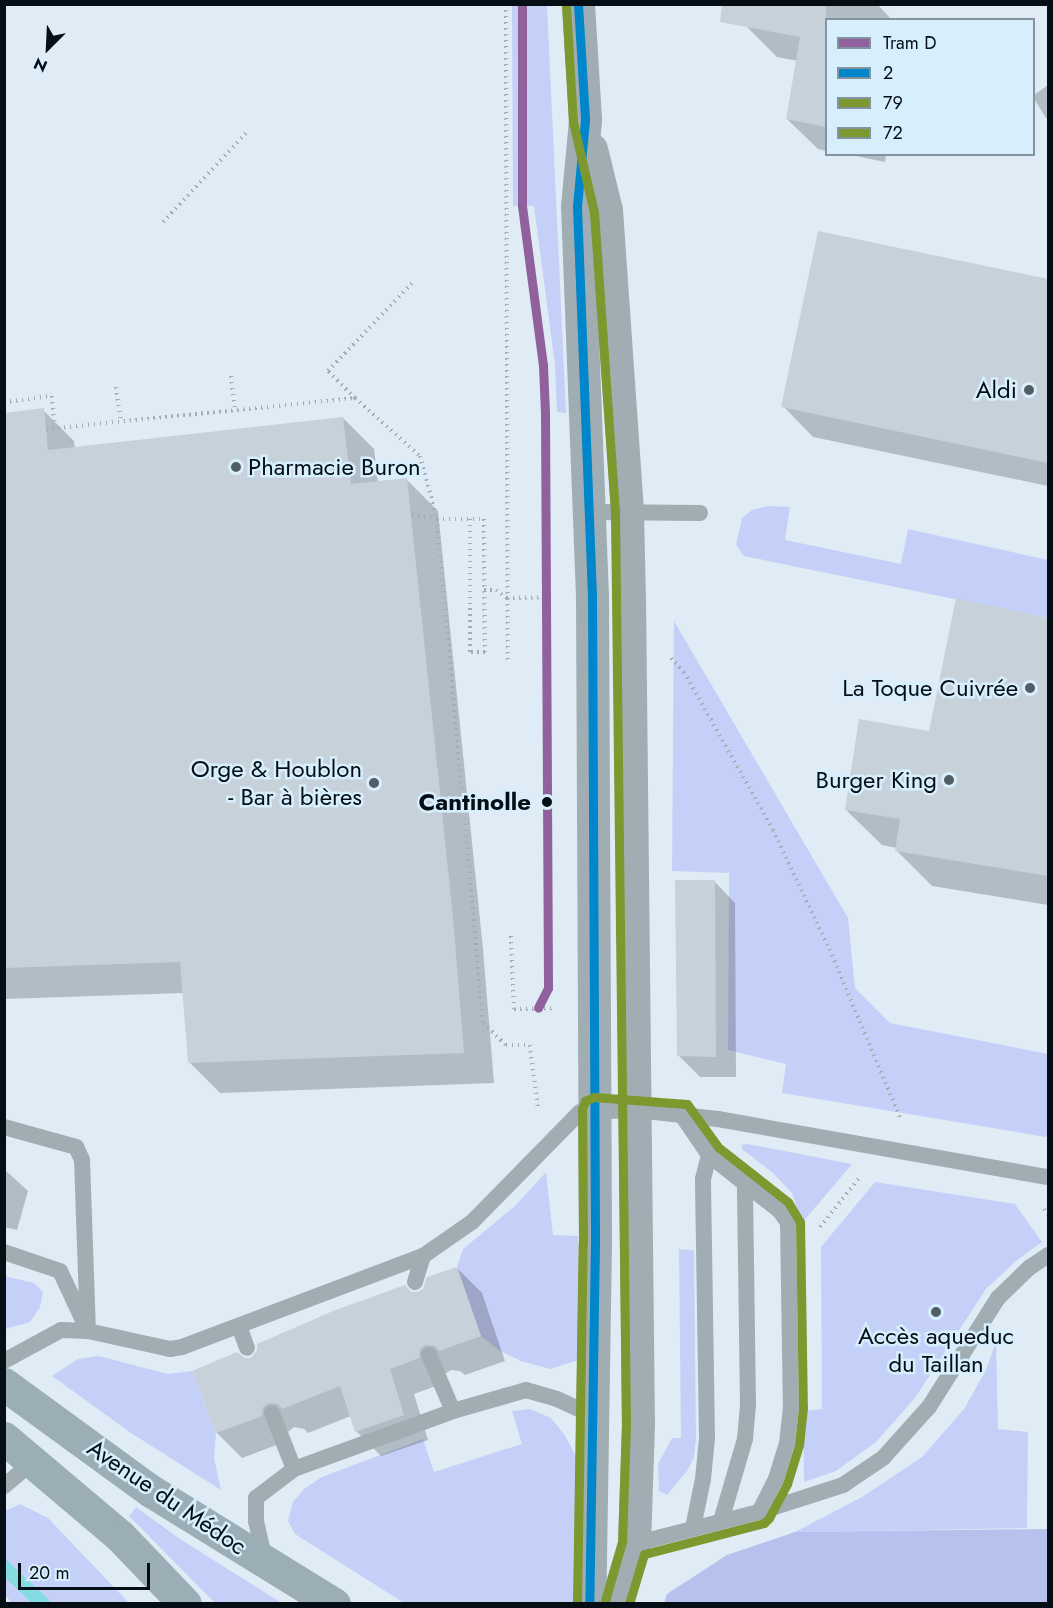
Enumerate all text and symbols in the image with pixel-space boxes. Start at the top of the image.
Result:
north arrow [18,18,78,78]
legend [825,18,1035,156]
text: Tram D [883,30,936,56]
text: N [30,52,51,78]
text: 2 [883,60,893,86]
text: 79 [883,90,903,116]
text: 72 [883,120,903,146]
place label: Aldi [976,376,1017,404]
marker: Aldi [1022,383,1036,397]
place label: Pharmacie Buron [248,453,421,481]
marker: Pharmacie Buron [229,460,243,474]
place label: La Toque Cuivrée [842,674,1018,702]
marker: La Toque Cuivrée [1023,681,1037,695]
place label: Orge & Houblon - Bar à bières [191,755,362,811]
place label: Burger King [816,766,937,794]
marker: Burger King [942,773,956,787]
marker: Orge & Houblon - Bar à bières [367,776,381,790]
place label: Cantinolle [419,788,531,816]
marker: Cantinolle [536,791,558,813]
marker: Accès aqueduc du Taillan [929,1305,943,1319]
place label: Accès aqueduc du Taillan [858,1322,1014,1378]
street label: Avenue du Médoc [82,1433,252,1561]
scale bar [21,1551,153,1589]
text: 20 m [29,1560,69,1586]

